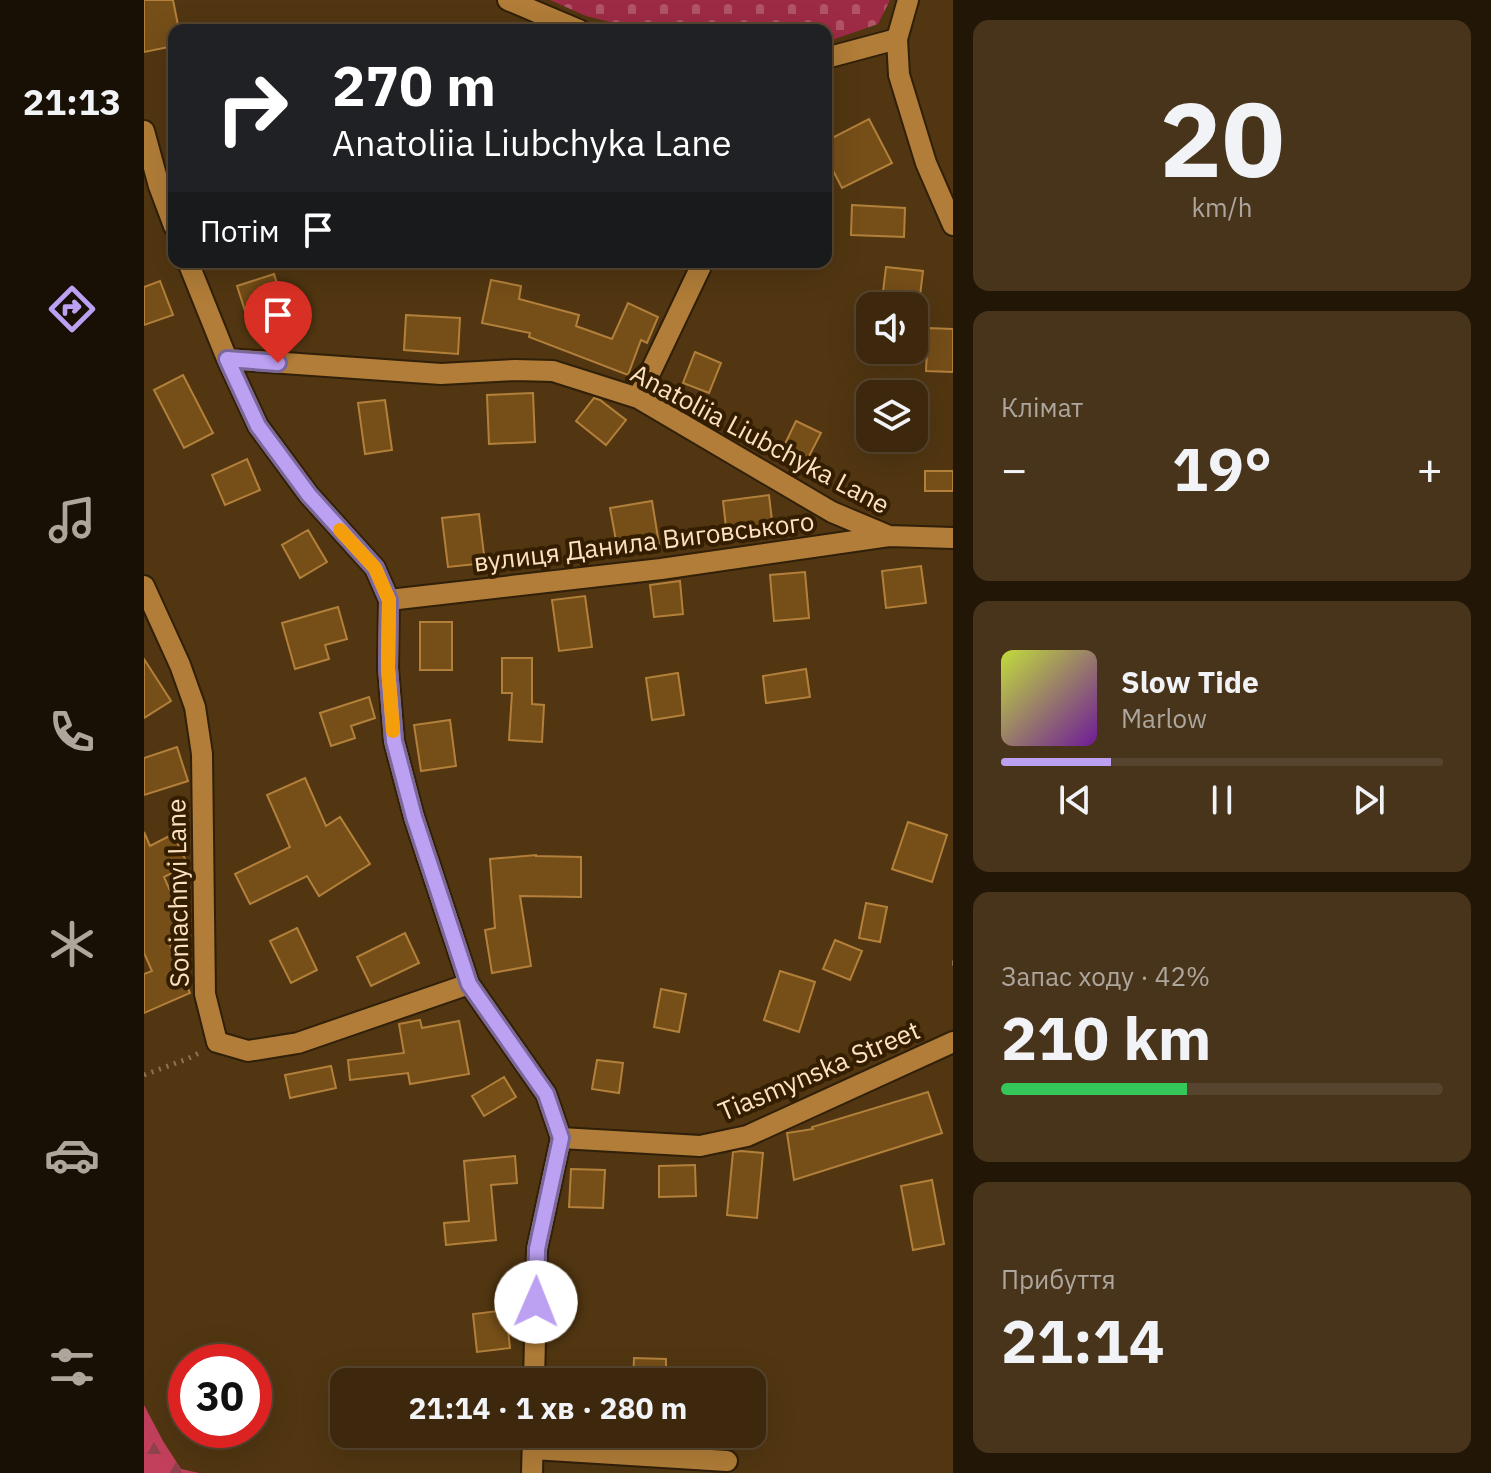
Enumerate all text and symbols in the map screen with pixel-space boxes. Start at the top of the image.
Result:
text: 270 m [332,49,496,121]
icon: right [200,56,304,160]
text: 20 [1160,70,1284,206]
text: 21:13 [23,78,121,125]
text: Anatoliia Liubchyka Lane [332,119,731,166]
text: km/h [1191,190,1253,224]
icon: arrive [296,208,340,252]
text: Потім [200,211,280,250]
icon: directions [44,281,100,337]
pin [244,281,312,363]
map controls [856,292,928,452]
button: sound [856,292,928,364]
icon: arrive [256,293,300,337]
street label: Anatoliia Liubchyka Lane [625,355,896,521]
button: layers [856,380,928,452]
text: Клімат [1001,390,1083,424]
text: 19° [1172,429,1272,508]
text: − [1001,440,1027,497]
text: + [1417,440,1443,497]
icon: music [44,492,100,548]
street label: вулиця Данила Виговського [472,503,816,579]
text: Slow Tide [1121,662,1259,701]
text: Marlow [1121,701,1207,735]
icon: phone [44,704,100,760]
icon: previous [1053,778,1097,822]
icon: pause [1200,778,1244,822]
icon: next [1347,778,1391,822]
street label: Soniachnyi Lane [158,798,196,988]
icon: climate [44,916,100,972]
text: Запас ходу · 42% [1001,959,1210,993]
text: 210 km [1001,998,1211,1077]
street label: Tiasmynska Street [713,1012,925,1128]
icon: car [44,1127,100,1183]
position arrow [494,1260,578,1344]
text: Прибуття [1001,1262,1116,1296]
text: 21:14 [1001,1301,1165,1380]
icon: filters [44,1339,100,1395]
speed limit sign: 30 [168,1344,272,1448]
text: 21:14 · 1 хв · 280 m [409,1388,687,1427]

